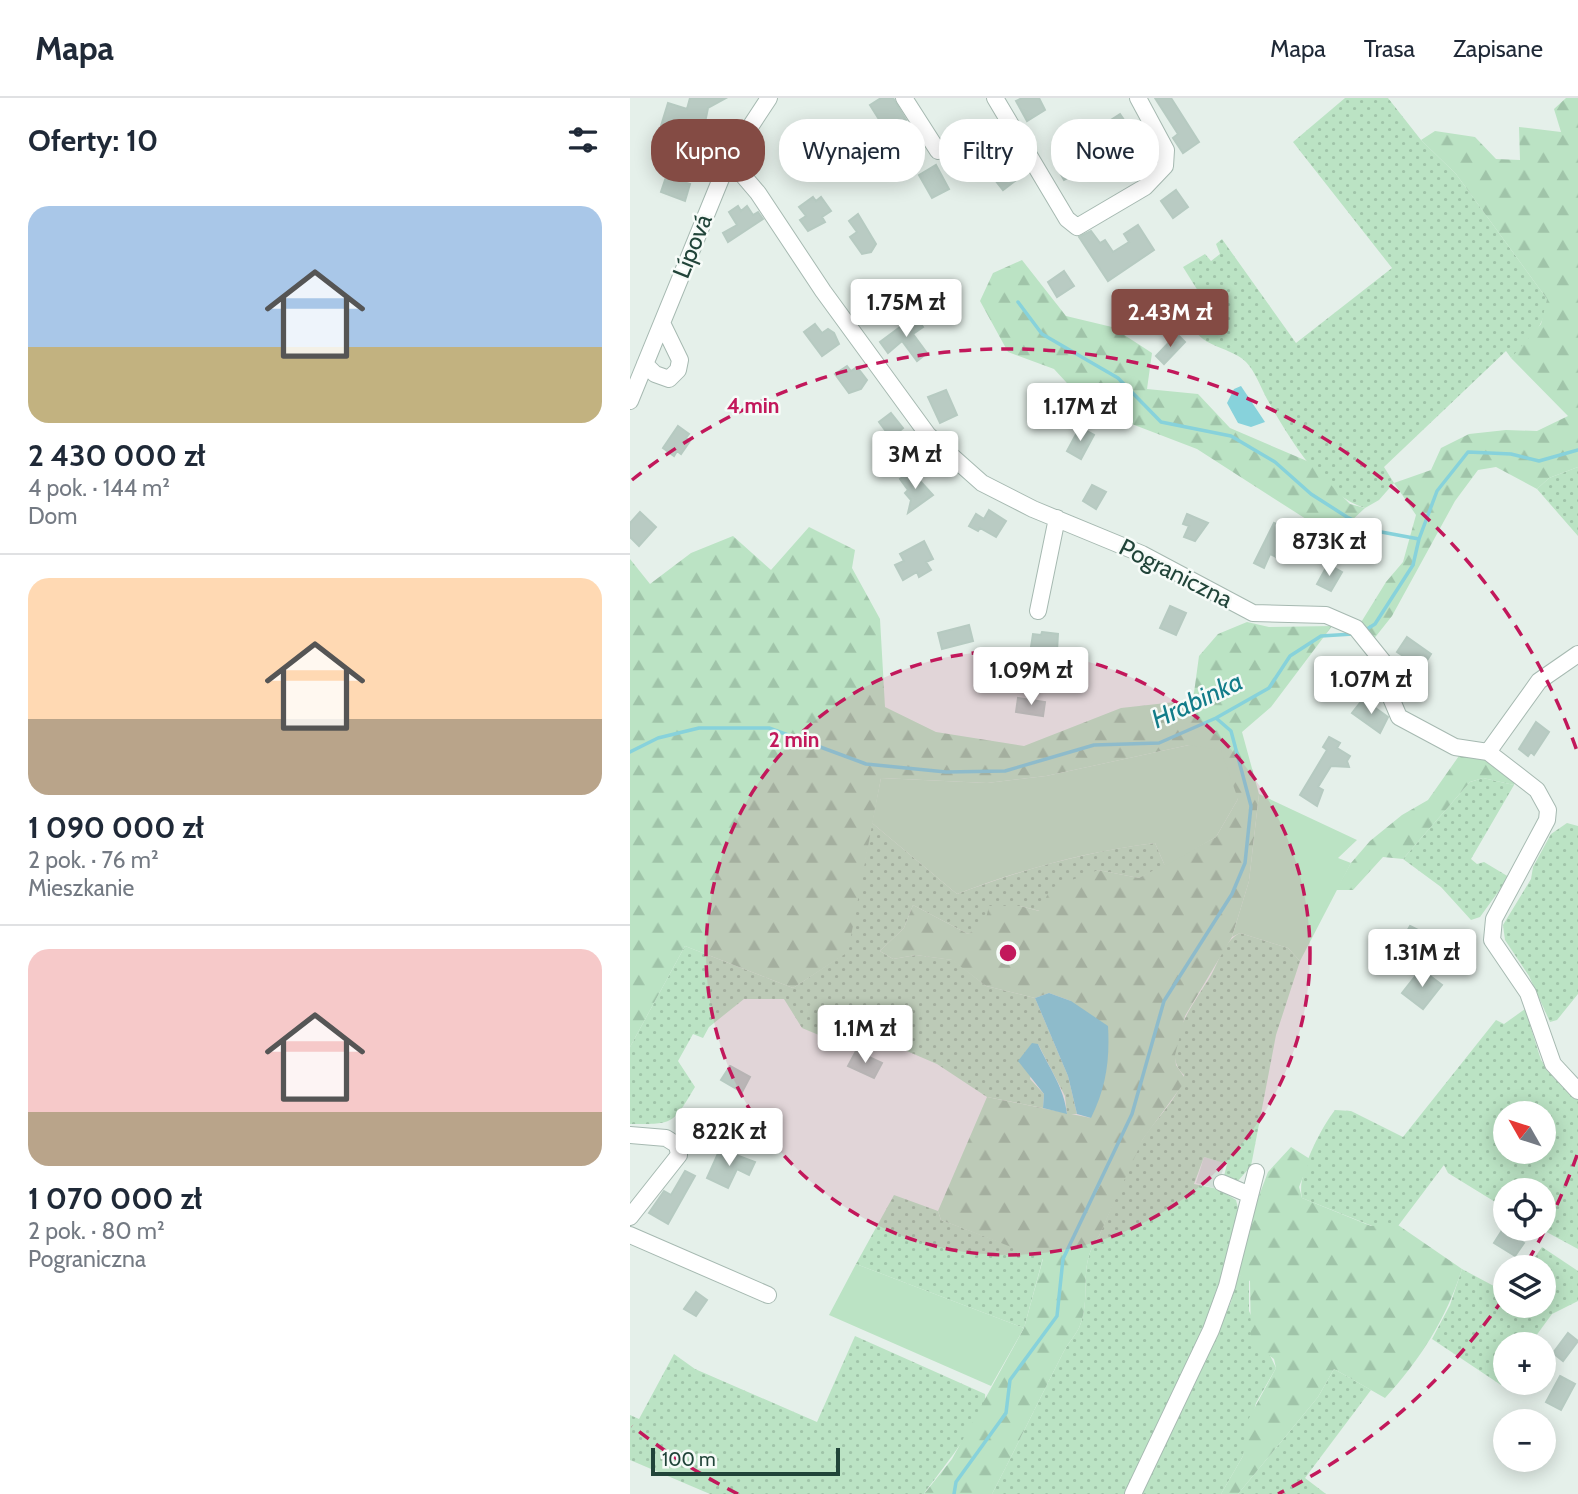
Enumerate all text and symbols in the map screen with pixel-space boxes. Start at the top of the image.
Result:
text: Mapa [35,28,114,68]
text: Mapa [1270,34,1326,63]
text: Trasa [1364,34,1415,63]
text: Zapisane [1453,34,1543,63]
chip: Kupno [651,119,765,182]
chip: Wynajem [779,119,925,182]
chip: Filtry [939,119,1037,182]
chip: Nowe [1051,119,1159,182]
icon: filters [564,121,602,159]
text: Oferty: 10 [28,122,158,159]
street label: Lípová [666,209,718,282]
icon: home [252,251,378,377]
pin: 1.75M zł [834,280,978,339]
text: 1.75M zł [867,288,945,316]
pin: 2.43M zł [1098,289,1242,349]
text: 2.43M zł [1127,298,1213,326]
pin: 1.17M zł [1008,384,1152,443]
text: 1.17M zł [1043,392,1117,420]
text: 4 min [727,393,779,418]
pin: 3M zł [866,432,964,491]
text: 2 430 000 zł [28,437,206,474]
text: 3M zł [888,440,942,468]
text: 4 pok. · 144 m² [28,474,170,502]
text: Dom [28,502,77,530]
pin: 873K zł [1264,518,1394,578]
text: 873K zł [1292,527,1366,555]
street label: Pograniczna [1115,532,1238,614]
icon: home [252,623,378,749]
pin: 1.09M zł [959,648,1103,707]
text: 1.09M zł [989,656,1073,684]
pin: 1.07M zł [1299,656,1443,716]
water label: Hrabinka [1146,665,1248,735]
text: 1.07M zł [1330,665,1412,693]
text: 2 min [769,727,819,752]
text: 1 090 000 zł [28,809,204,846]
text: 2 pok. · 76 m² [28,846,159,874]
text: Mieszkanie [28,874,134,902]
pin: 1.31M zł [1350,930,1494,989]
text: 1.31M zł [1384,938,1460,966]
centre of rings [996,941,1020,965]
icon: home [252,994,378,1120]
pin: 1.1M zł [800,1006,930,1065]
text: 1.1M zł [834,1014,896,1042]
north arrow [1493,1101,1556,1164]
map controls [1493,1101,1556,1472]
pin: 822K zł [664,1108,794,1168]
text: 822K zł [692,1117,766,1145]
button: locate [1493,1178,1556,1241]
text: 1 070 000 zł [28,1180,202,1217]
text: 2 pok. · 80 m² [28,1217,165,1245]
text: Pograniczna [28,1245,146,1273]
button: layers [1493,1255,1556,1318]
button: + [1493,1332,1556,1395]
button: − [1493,1409,1556,1472]
scale bar [651,1445,840,1477]
text: 100 m [662,1448,716,1471]

